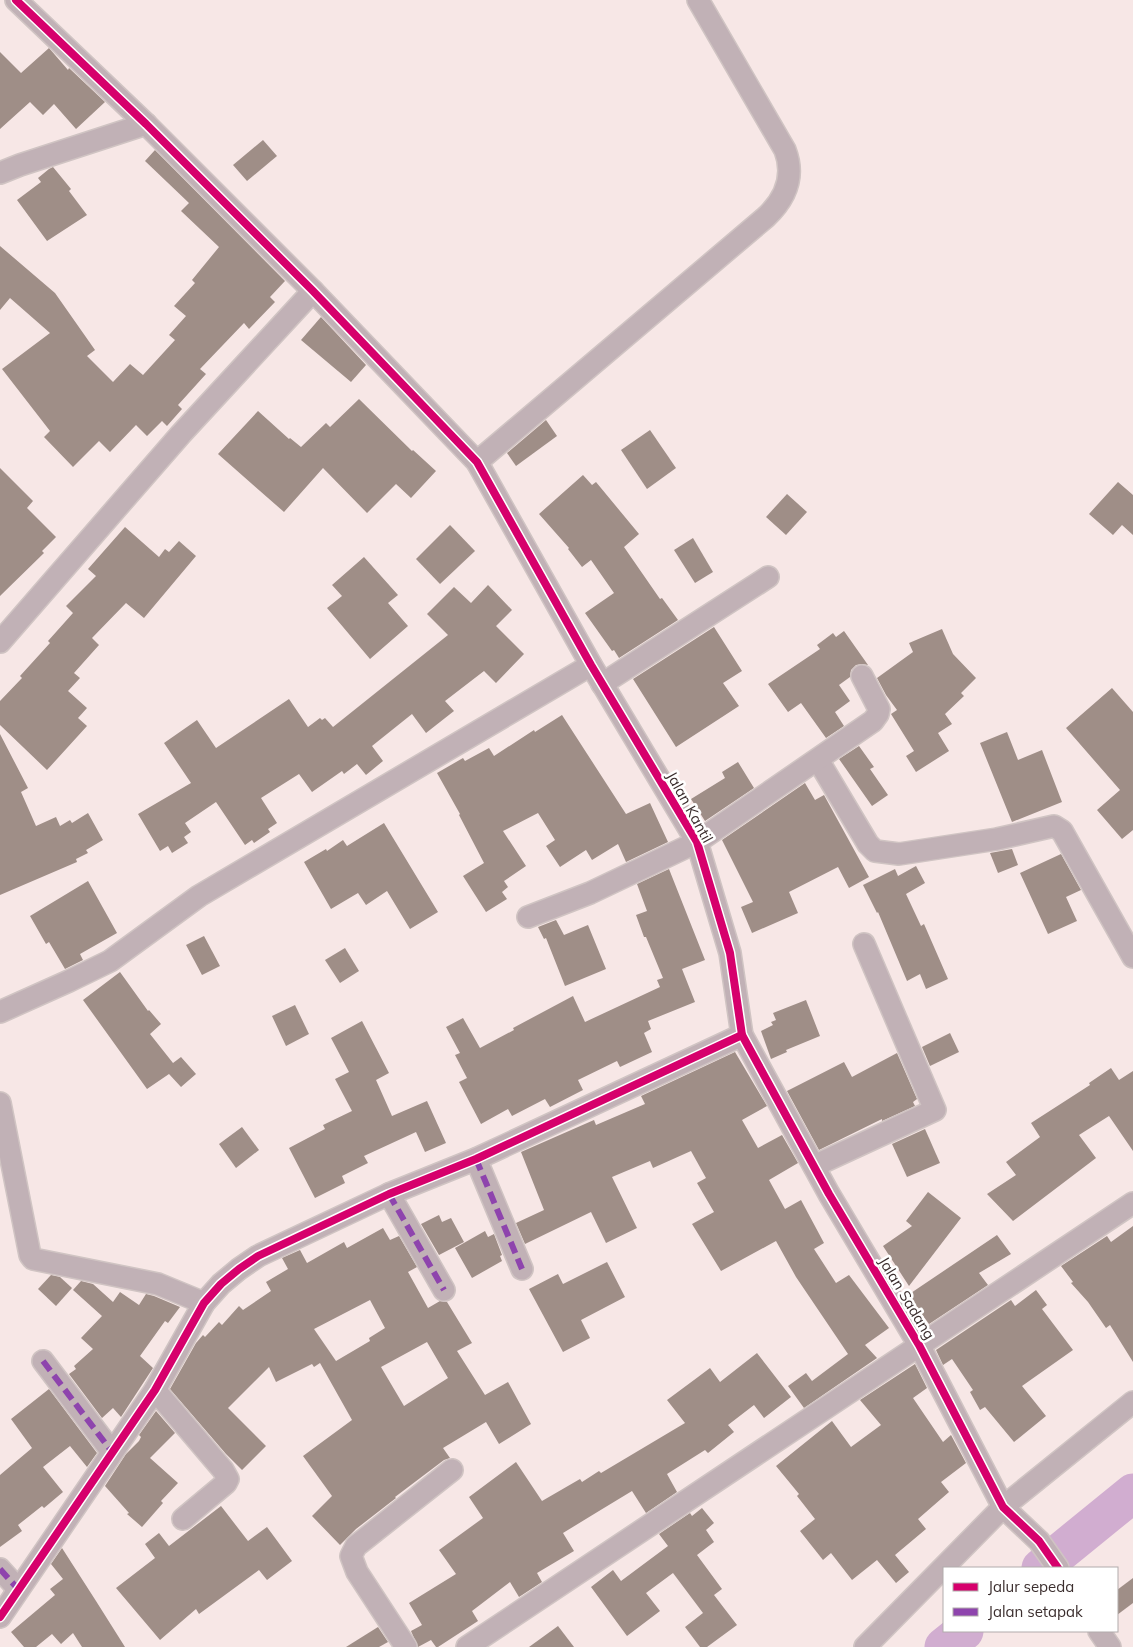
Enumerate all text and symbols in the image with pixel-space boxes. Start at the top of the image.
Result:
street label: Jalan Kantil [663,768,717,846]
street label: Jalan Sadang [875,1253,939,1343]
legend [943,1567,1118,1632]
text: Jalur sepeda [988,1577,1074,1596]
text: Jalan setapak [988,1602,1083,1621]

